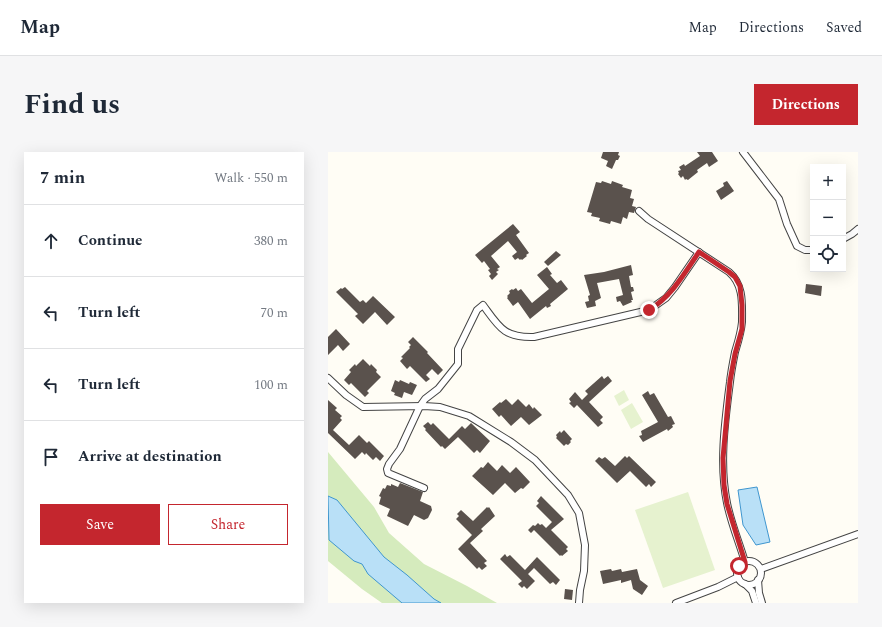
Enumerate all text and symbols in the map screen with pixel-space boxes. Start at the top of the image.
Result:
text: Map [20,13,60,42]
text: Map [689,17,717,38]
text: Directions [739,17,804,38]
text: Saved [826,17,862,38]
text: Find us [24,83,120,126]
button: Directions [754,84,858,125]
map controls [810,164,846,272]
button: + [810,164,846,200]
text: 7 min [40,165,85,191]
text: Walk · 550 m [214,168,288,188]
button: − [810,200,846,236]
text: Continue [78,229,143,252]
icon: ahead [40,230,62,252]
text: 380 m [254,231,288,251]
button: locate [810,236,846,272]
text: Turn left [78,301,140,324]
route end [640,301,658,319]
icon: left [40,302,62,324]
text: 70 m [261,303,288,323]
text: Turn left [78,373,140,396]
icon: left [40,374,62,396]
text: 100 m [254,375,288,395]
text: Arrive at destination [78,445,222,468]
icon: arrive [40,446,62,468]
button: Save [40,504,160,545]
button: Share [168,504,288,545]
route start [730,557,748,575]

